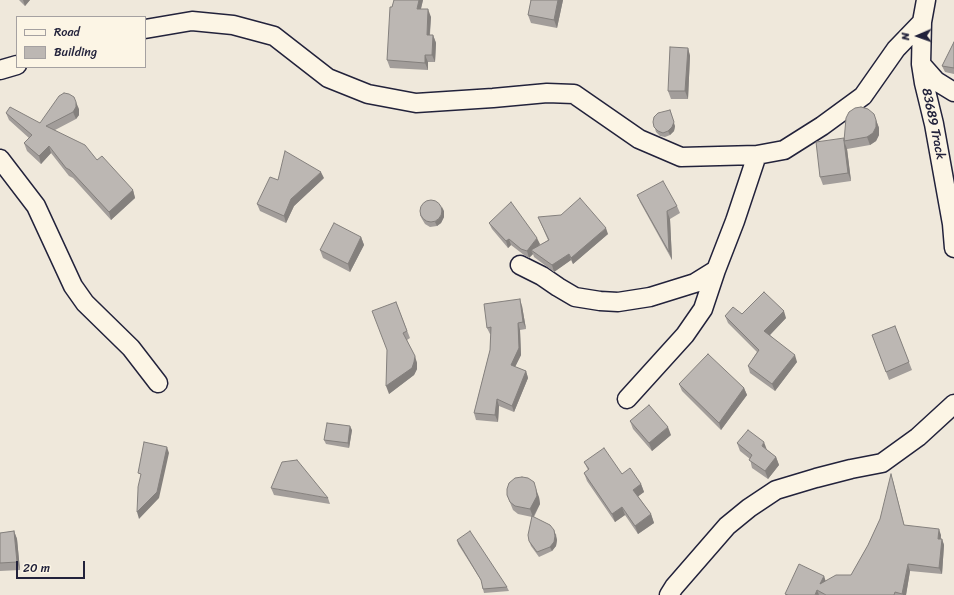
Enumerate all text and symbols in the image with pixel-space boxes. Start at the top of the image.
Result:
legend [16,16,146,68]
north arrow [898,16,938,56]
text: Road [54,21,80,43]
text: N [896,32,915,41]
text: Building [54,41,97,63]
street label: 83689 Track [918,87,948,161]
scale bar [18,553,87,579]
text: 20 m [23,557,50,579]

